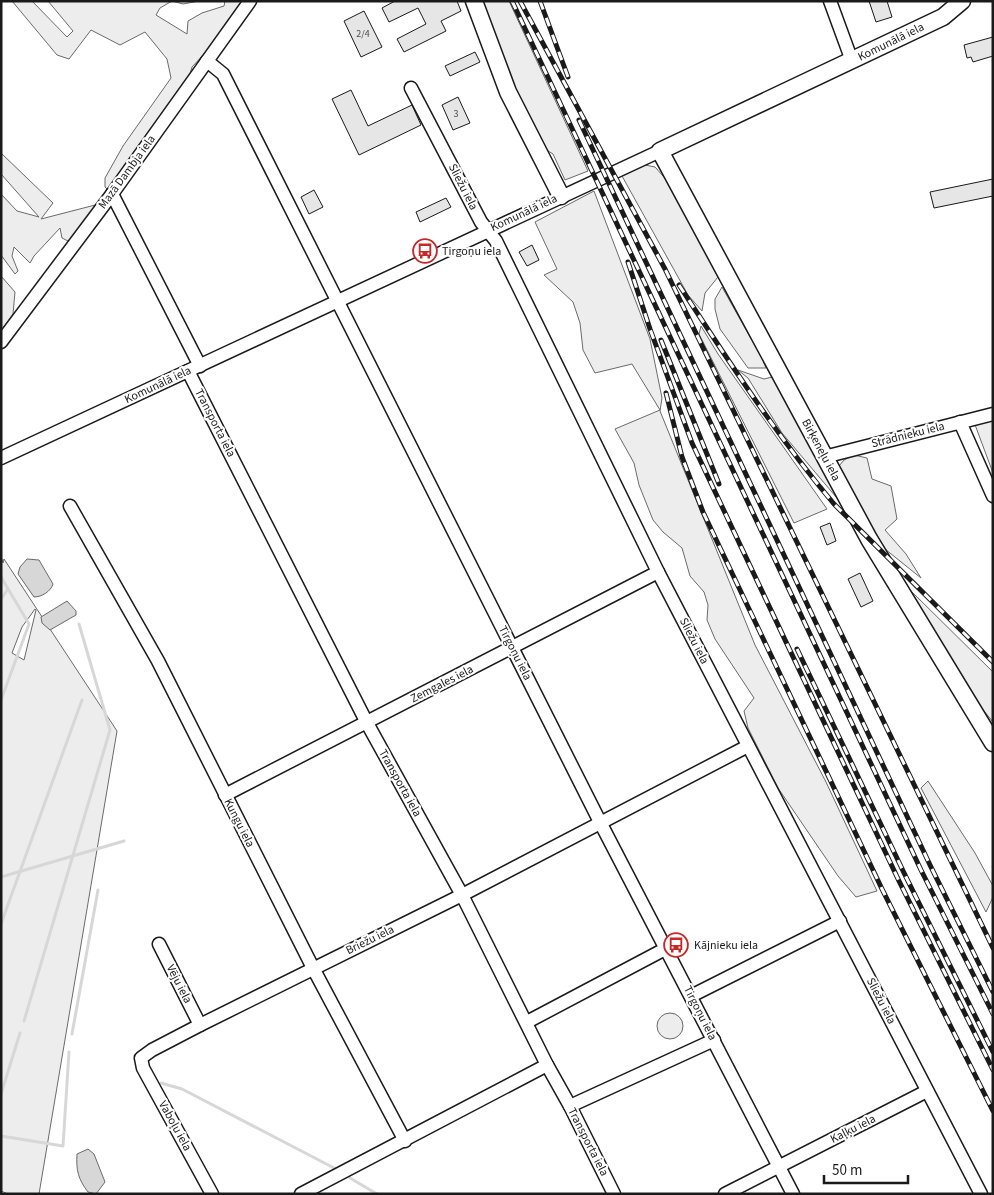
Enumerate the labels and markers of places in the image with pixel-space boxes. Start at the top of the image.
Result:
bus stop icon: Tirgoņu iela [412,238,438,264]
place label: Tirgoņu iela [442,243,501,260]
bus stop icon: Kājnieku iela [663,932,689,958]
place label: Kājnieku iela [694,937,758,954]

